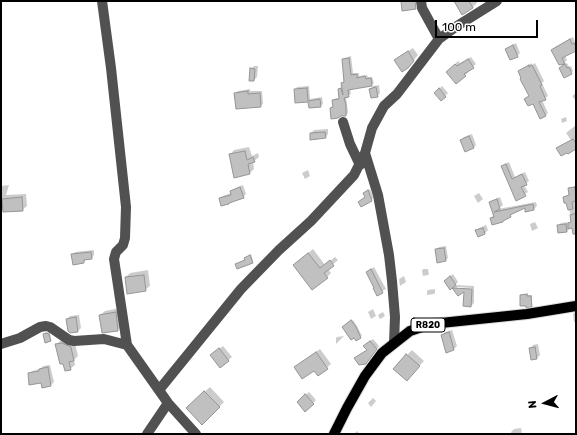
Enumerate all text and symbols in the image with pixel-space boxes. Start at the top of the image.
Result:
scale bar [437,12,540,38]
text: 100 m [442,20,476,34]
road number: R820 [411,318,445,332]
north arrow [525,383,565,423]
text: N [526,400,539,409]

